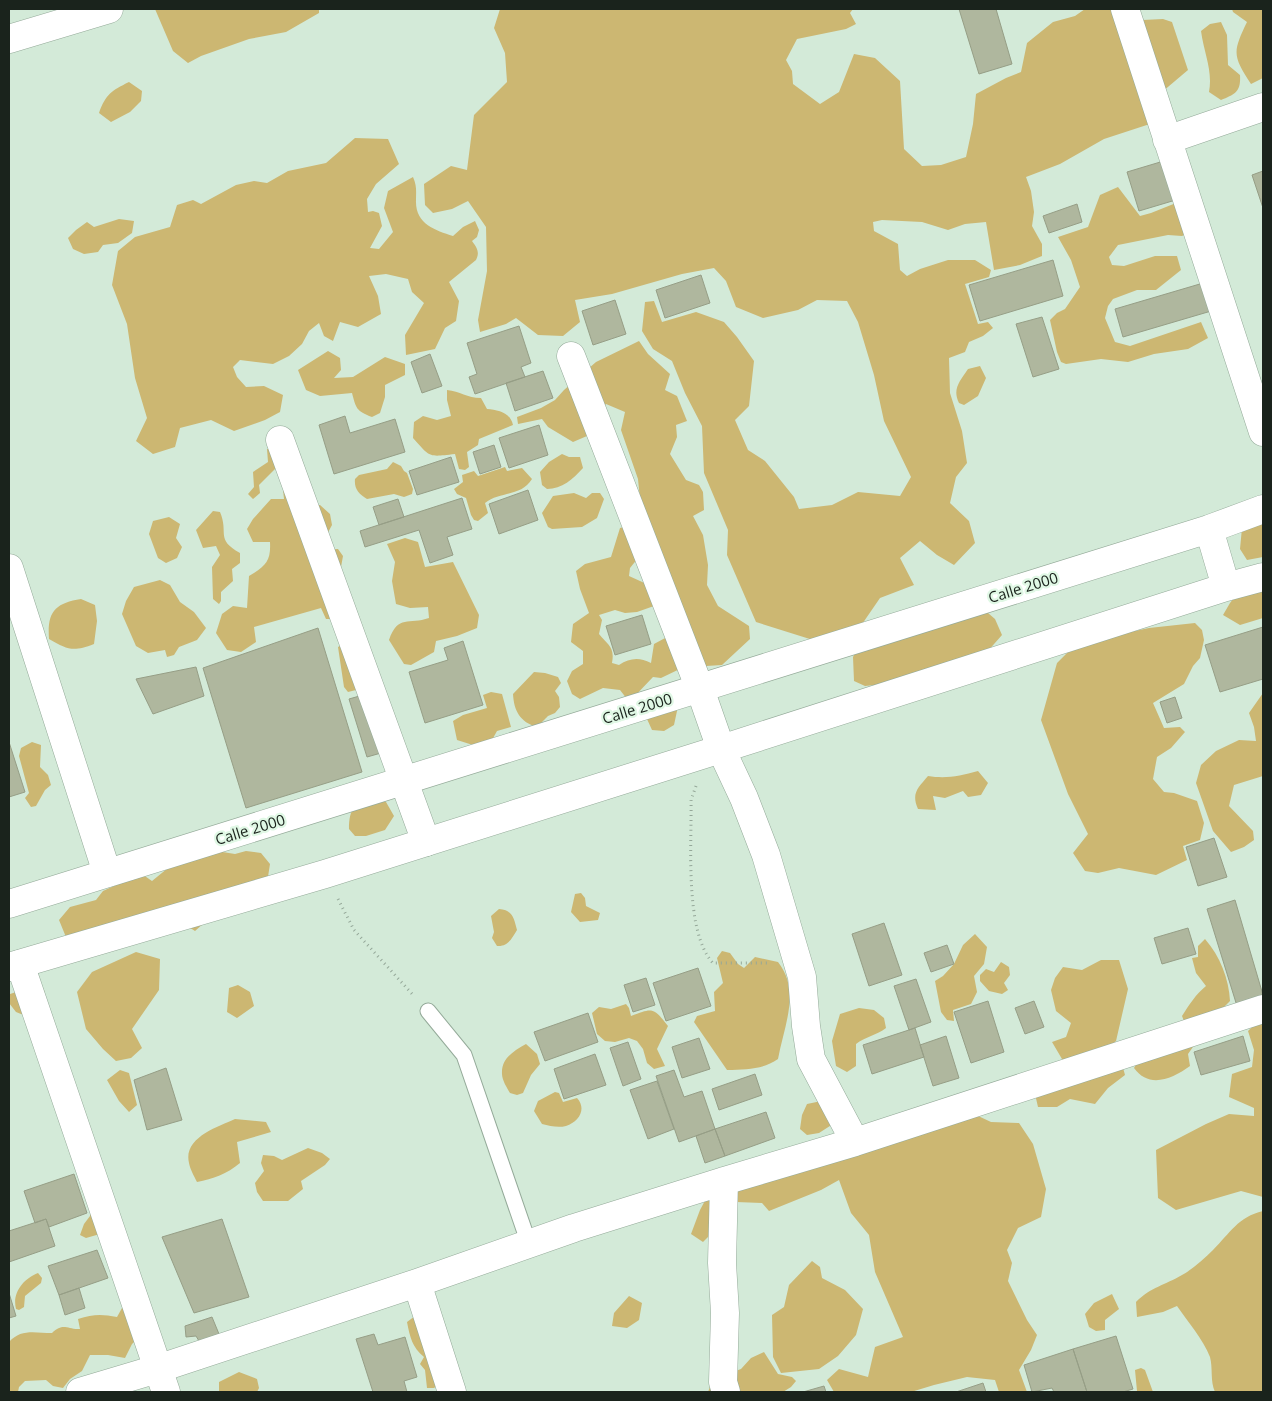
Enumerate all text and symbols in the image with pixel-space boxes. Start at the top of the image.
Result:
street label: Calle 2000 [986,567,1060,607]
street label: Calle 2000 [600,688,674,728]
street label: Calle 2000 [213,809,287,849]

